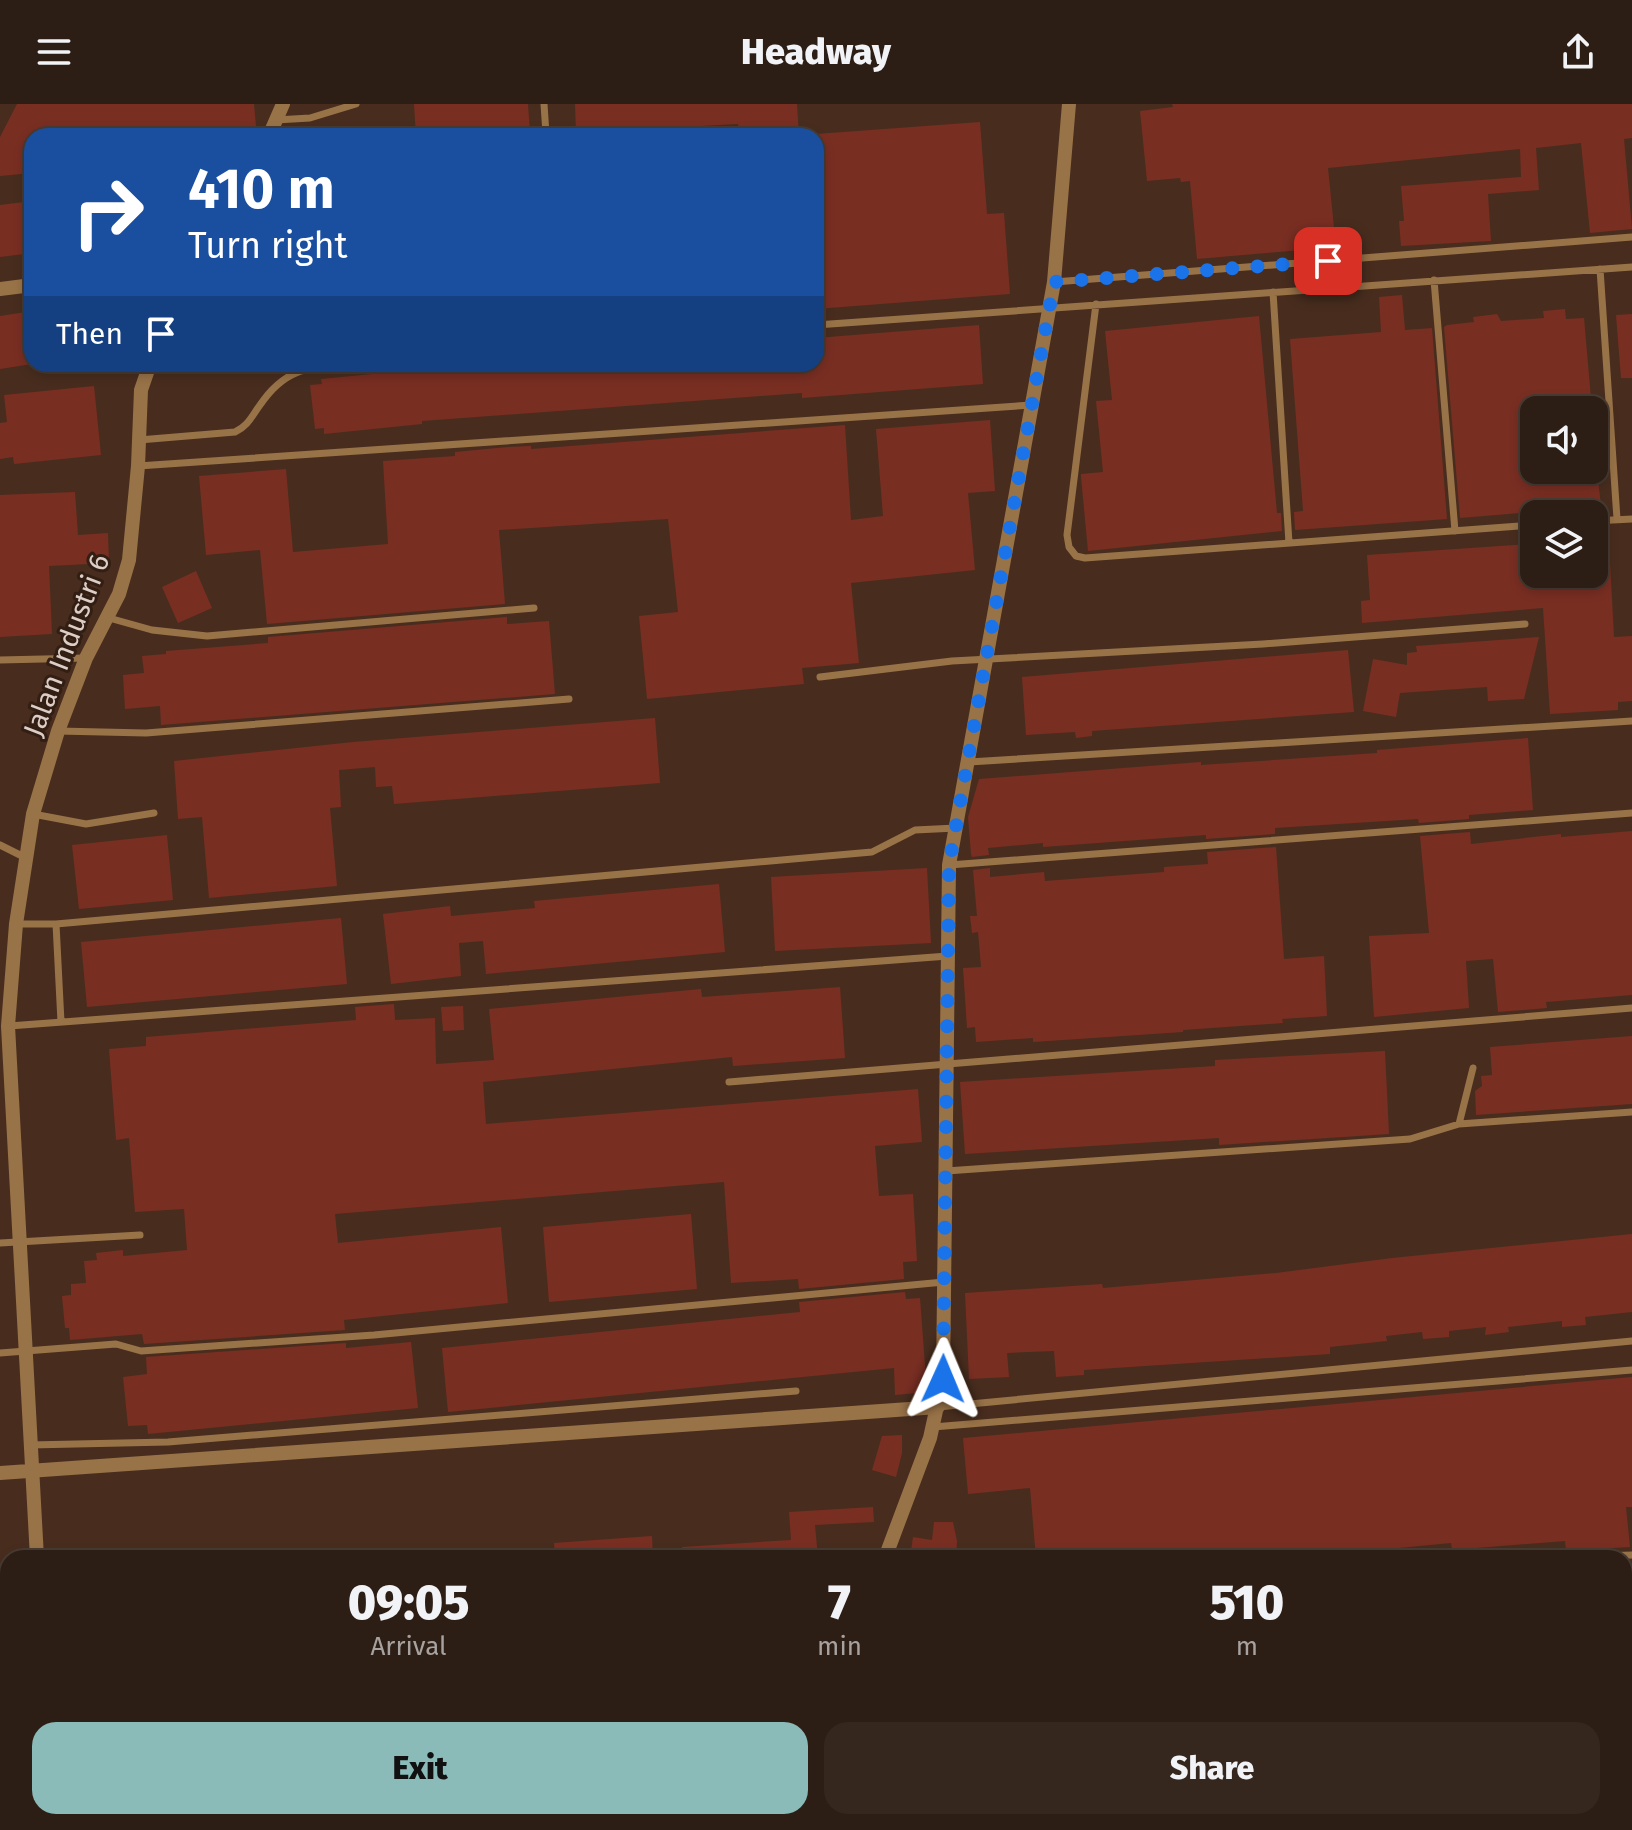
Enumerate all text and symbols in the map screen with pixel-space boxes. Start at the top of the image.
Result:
icon: menu [32,30,76,74]
text: Headway [741,30,891,74]
icon: share [1556,30,1600,74]
text: 410 m [188,156,335,223]
icon: right [56,160,160,264]
text: Turn right [188,224,348,268]
pin [1294,227,1362,295]
icon: arrive [1306,239,1350,283]
icon: arrive [139,312,183,356]
text: Then [56,316,123,352]
map controls [1520,396,1608,588]
button: sound [1520,396,1608,484]
button: layers [1520,500,1608,588]
street label: Jalan Industri 6 [17,549,116,741]
position arrow [901,1337,985,1421]
text: 09:05 [348,1574,469,1632]
text: 7 [828,1574,851,1632]
text: 510 [1210,1574,1284,1632]
text: Arrival [370,1631,447,1662]
text: min [817,1631,862,1662]
text: m [1236,1631,1258,1662]
button: Exit [32,1722,808,1814]
button: Share [824,1722,1600,1814]

